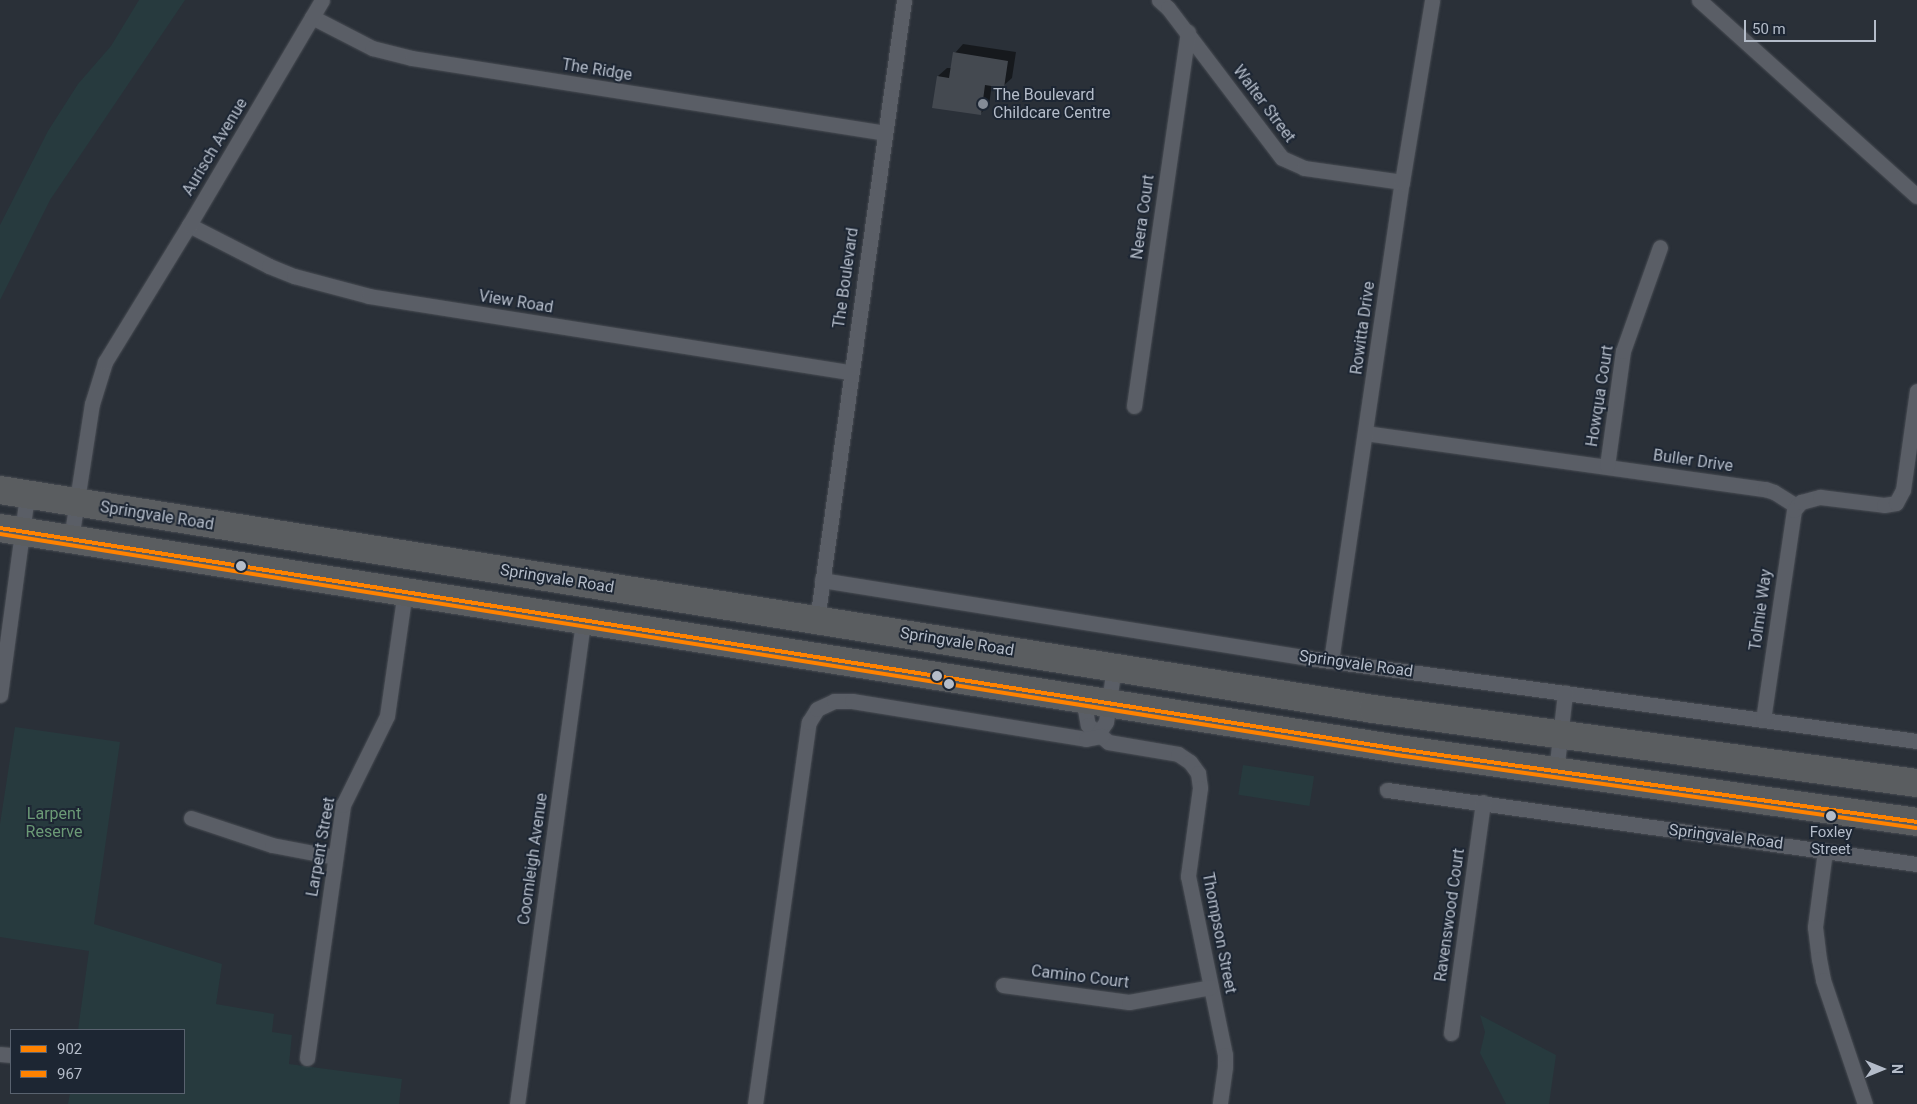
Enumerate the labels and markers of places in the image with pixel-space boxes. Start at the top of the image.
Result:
place label: The Boulevard Childcare Centre [993,85,1111,123]
marker: The Boulevard Childcare Centre [977,98,989,110]
unlabelled marker [236,561,246,571]
unlabelled marker [932,671,942,681]
unlabelled marker [944,679,954,689]
marker: Foxley Street [1826,811,1836,821]
place label: Foxley Street [1810,823,1852,858]

